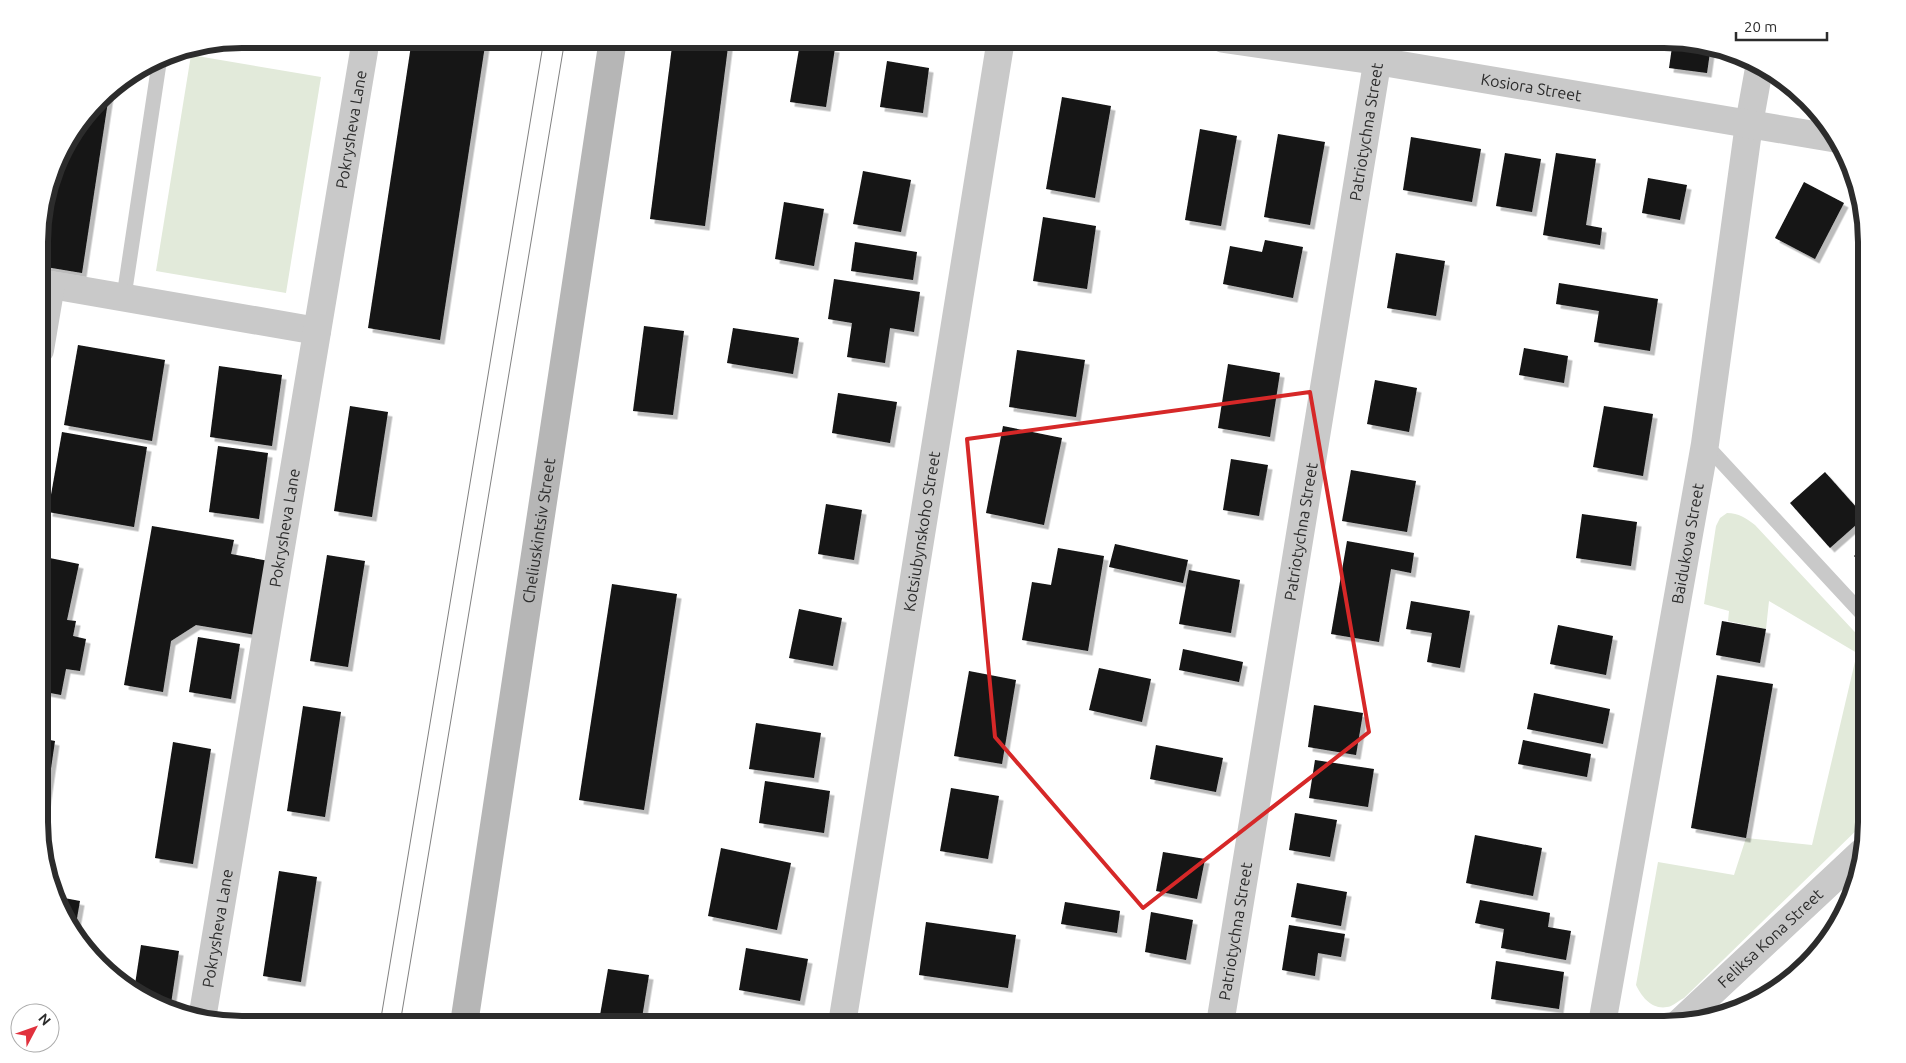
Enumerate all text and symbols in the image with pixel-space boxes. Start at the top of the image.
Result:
scale bar [1736,10,1827,42]
text: 20 m [1744,18,1777,35]
street label: Patriotychna Street [1346,61,1386,202]
street label: Pokrysheva Lane [332,69,370,190]
street label: Kosiora Street [1480,70,1584,105]
street label: Kotsiubynskoho Street [900,449,943,613]
street label: Cheliuskintsiv Street [519,456,559,604]
street label: Patriotychna Street [1280,460,1321,602]
street label: Pokrysheva Lane [265,467,303,589]
street label: Baidukova Street [1668,481,1707,605]
street label: Patriotychna Street [1215,860,1255,1002]
street label: Pokrysheva Lane [198,868,236,989]
street label: Feliksa Kona Street [1714,884,1827,991]
north arrow [10,1003,60,1053]
text: N [35,1010,54,1029]

